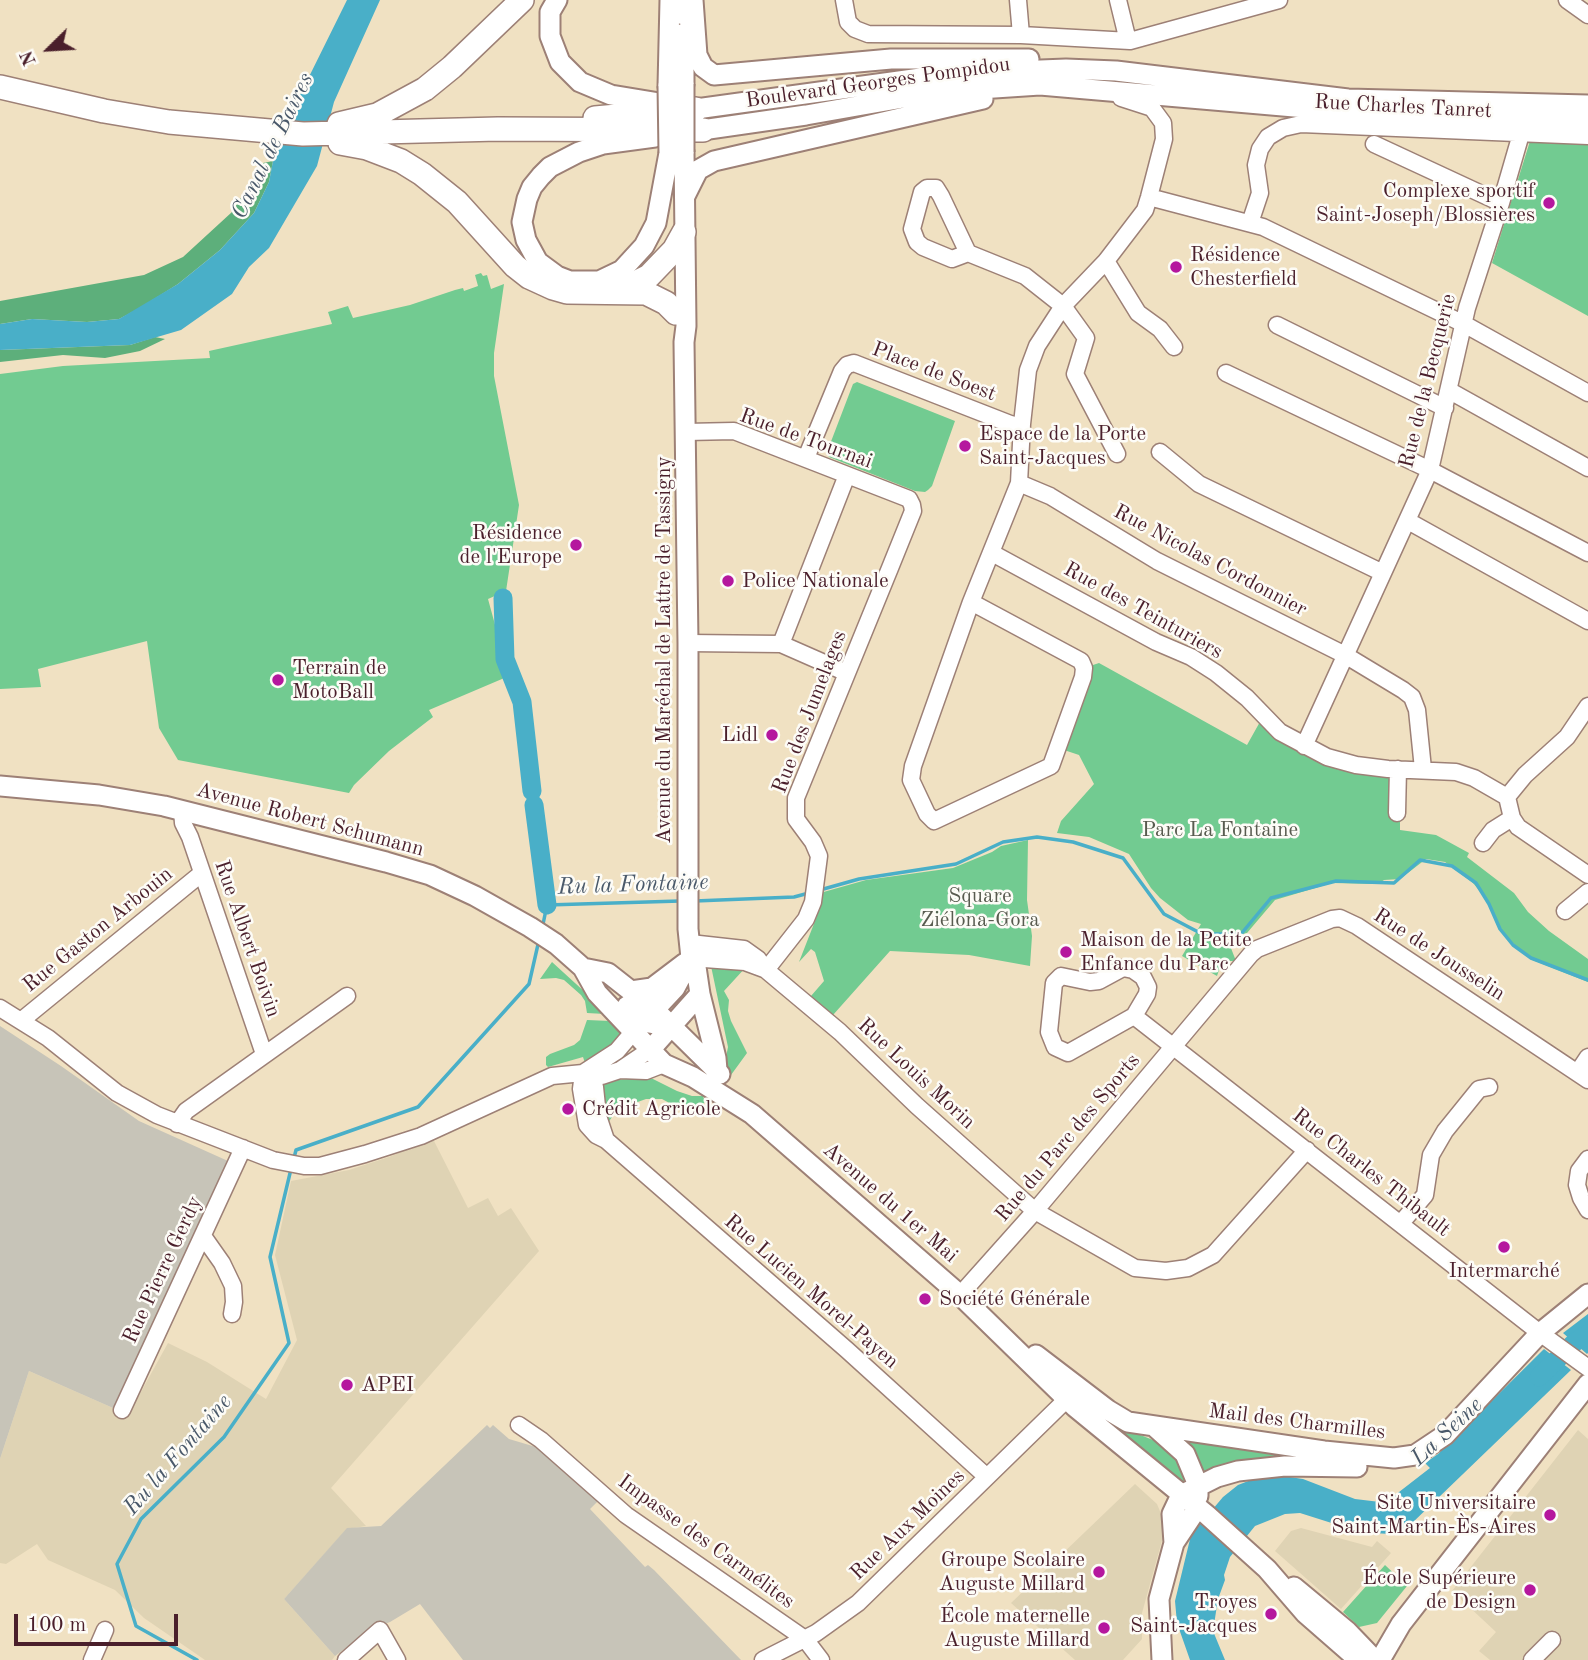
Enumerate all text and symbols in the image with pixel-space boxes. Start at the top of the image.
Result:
north arrow [14,14,84,84]
text: N [18,47,41,68]
street label: Boulevard Georges Pompidou [744,52,1012,114]
water label: Canal de Baires [226,68,320,224]
street label: Rue Charles Tanret [1314,90,1492,124]
place label: Complexe sportif Saint-Joseph/Blossières [1316,178,1535,228]
marker: Complexe sportif Saint-Joseph/Blossières [1541,195,1557,211]
place label: Résidence Chesterfield [1190,242,1297,292]
marker: Résidence Chesterfield [1168,259,1184,275]
street label: Rue de la Becquerie [1394,291,1462,471]
street label: Place de Soest [868,337,1000,407]
street label: Rue de Tournai [736,403,876,475]
place label: Espace de la Porte Saint-Jacques [979,421,1146,471]
marker: Espace de la Porte Saint-Jacques [957,438,973,454]
street label: Avenue du Maréchal de Lattre de Tassigny [651,456,677,844]
street label: Rue Nicolas Cordonnier [1109,499,1311,623]
place label: Résidence de l'Europe [460,520,562,570]
marker: Résidence de l'Europe [568,537,584,553]
street label: Rue des Teinturiers [1059,557,1227,665]
place label: Police Nationale [742,568,889,594]
marker: Police Nationale [720,573,736,589]
street label: Rue des Jumelages [767,627,853,797]
place label: Terrain de MotoBall [292,655,386,705]
marker: Terrain de MotoBall [270,672,286,688]
place label: Lidl [722,722,758,748]
marker: Lidl [764,727,780,743]
street label: Avenue Robert Schumann [193,777,427,863]
park label: Parc La Fontaine [1142,817,1298,843]
street label: Rue Albert Boivin [208,857,286,1021]
street label: Rue Gaston Arbouin [18,862,178,998]
water label: Ru la Fontaine [557,869,709,901]
park label: Square Ziélona-Gora [920,883,1040,933]
street label: Rue de Jousselin [1368,903,1510,1007]
place label: Maison de la Petite Enfance du Parc [1080,927,1252,977]
marker: Maison de la Petite Enfance du Parc [1058,944,1074,960]
street label: Rue Louis Morin [852,1013,980,1135]
street label: Rue du Parc des Sports [990,1049,1146,1227]
place label: Crédit Agricole [582,1096,721,1122]
marker: Crédit Agricole [560,1101,576,1117]
street label: Rue Charles Thibault [1287,1103,1455,1243]
street label: Avenue du 1er Mai [817,1138,963,1268]
street label: Rue Pierre Gerdy [118,1192,208,1348]
street label: Rue Lucien Morel-Payen [719,1209,903,1375]
marker: Intermarché [1496,1239,1512,1255]
place label: Intermarché [1448,1258,1560,1284]
place label: Société Générale [939,1286,1090,1312]
marker: Société Générale [917,1291,933,1307]
place label: APEI [361,1372,414,1398]
marker: APEI [339,1377,355,1393]
water label: Ru la Fontaine [118,1389,238,1521]
water label: La Seine [1405,1392,1489,1472]
street label: Mail des Charmilles [1207,1399,1387,1445]
street label: Rue Aux Moines [845,1464,971,1586]
street label: Impasse des Carmélites [613,1469,799,1615]
place label: Site Universitaire Saint-Martin-Ès-Aires [1331,1490,1536,1540]
marker: Site Universitaire Saint-Martin-Ès-Aires [1542,1507,1558,1523]
place label: Groupe Scolaire Auguste Millard [939,1547,1085,1597]
marker: Groupe Scolaire Auguste Millard [1091,1564,1107,1580]
place label: École Supérieure de Design [1363,1565,1516,1615]
marker: École Supérieure de Design [1522,1582,1538,1598]
place label: Troyes Saint-Jacques [1130,1589,1257,1639]
scale bar [18,1600,182,1644]
place label: École maternelle Auguste Millard [940,1603,1090,1653]
marker: Troyes Saint-Jacques [1263,1606,1279,1622]
text: 100 m [27,1615,86,1636]
marker: École maternelle Auguste Millard [1096,1620,1112,1636]

